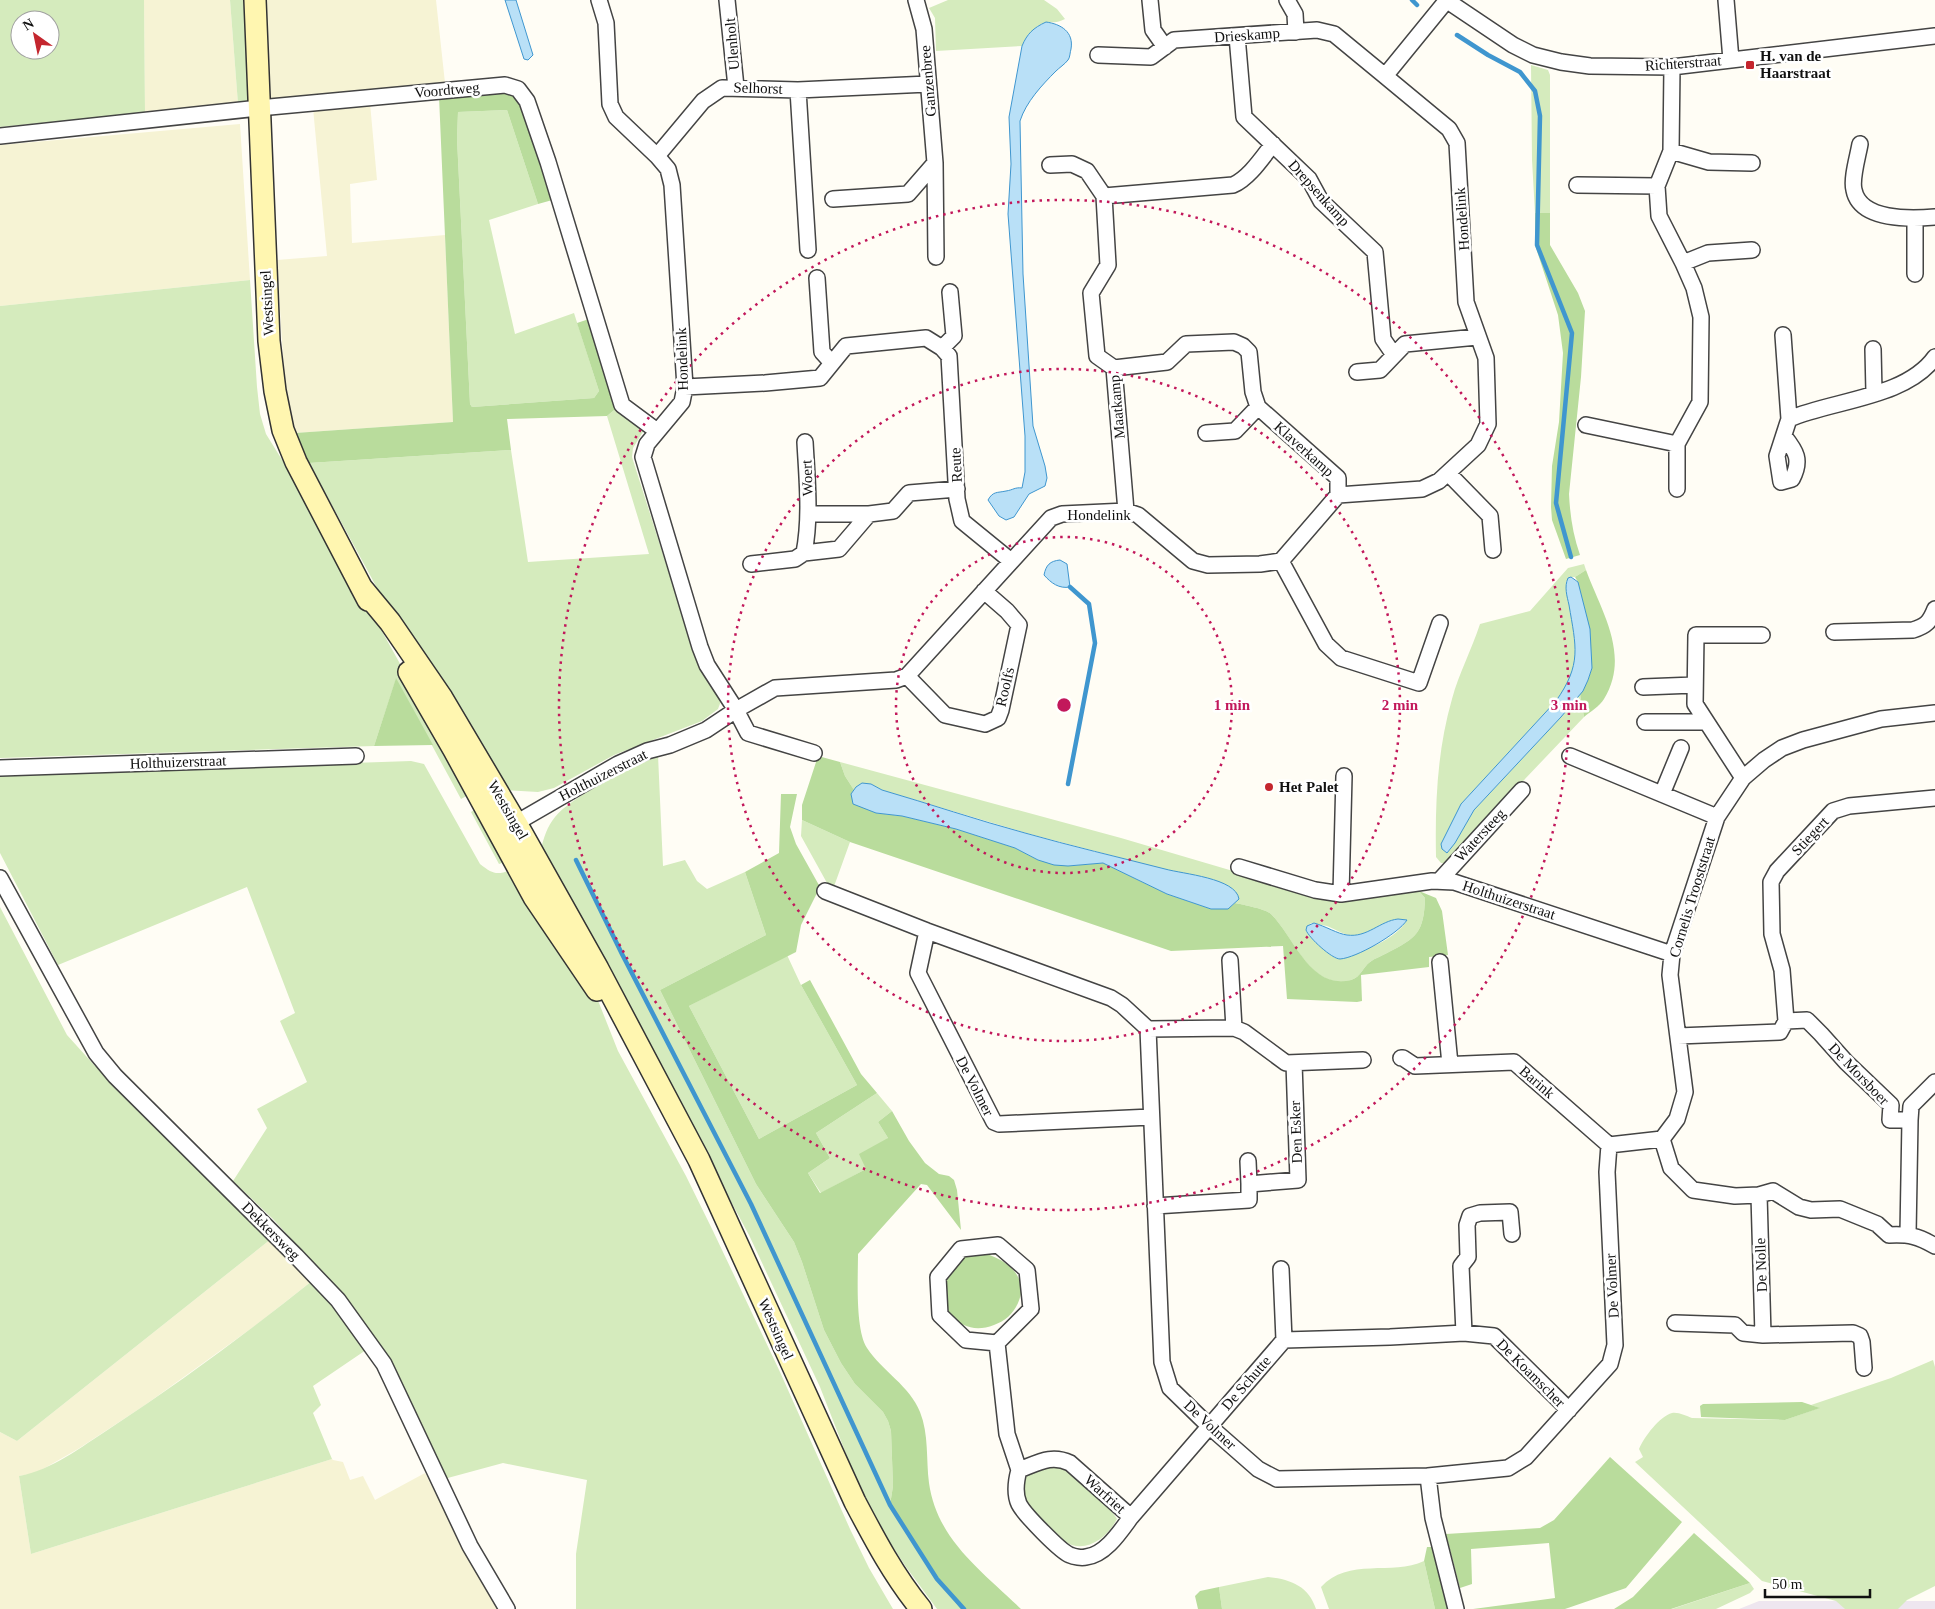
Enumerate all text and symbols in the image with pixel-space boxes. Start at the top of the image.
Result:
north arrow [10,10,60,60]
text: N [20,15,37,34]
street label: Ulenholt [722,16,742,71]
street label: Drieskamp [1214,25,1280,45]
street label: Ganzenbree [917,44,939,117]
place label: H. van de Haarstraat [1760,48,1831,81]
street label: Richterstraat [1644,52,1723,74]
marker: H. van de Haarstraat [1744,59,1756,71]
street label: Voordtweg [414,79,481,101]
street label: Selhorst [733,79,784,97]
street label: Drepsenkamp [1285,157,1353,229]
street label: Hondelink [1452,186,1472,251]
street label: Westsingel [257,270,277,336]
street label: Hondelink [673,327,691,391]
street label: Maatkamp [1106,374,1128,440]
street label: Klaverkamp [1271,418,1337,480]
street label: Reute [947,447,965,483]
street label: Woert [798,459,816,496]
street label: Hondelink [1067,507,1131,523]
street label: Roolfs [993,666,1017,708]
centre of rings [1055,696,1073,714]
text: 1 min [1214,697,1251,713]
text: 2 min [1382,697,1419,713]
text: 3 min [1551,697,1588,713]
street label: Holthuizerstraat [556,746,650,804]
street label: Holthuizerstraat [129,752,227,772]
street label: Westsingel [485,778,531,842]
place label: Het Palet [1279,779,1339,795]
marker: Het Palet [1263,781,1275,793]
street label: Watersteeg [1452,805,1509,865]
street label: Stiegert [1788,813,1832,859]
street label: Cornelis Trooststraat [1666,834,1718,959]
street label: Holthuizerstraat [1461,877,1558,923]
street label: De Morsboer [1826,1040,1892,1108]
street label: De Volmer [953,1053,997,1119]
street label: Barink [1516,1063,1558,1102]
street label: Den Esker [1287,1100,1305,1164]
street label: Dekkersweg [239,1199,304,1264]
street label: De Nolle [1752,1237,1770,1293]
street label: De Volmer [1602,1253,1622,1319]
street label: Westsingel [755,1296,797,1362]
street label: De Koamscher [1494,1336,1568,1410]
street label: De Schutte [1218,1353,1274,1413]
street label: De Volmer [1181,1397,1239,1453]
street label: Warfriet [1081,1471,1129,1517]
scale bar [1765,1566,1870,1598]
text: 50 m [1772,1576,1803,1592]

